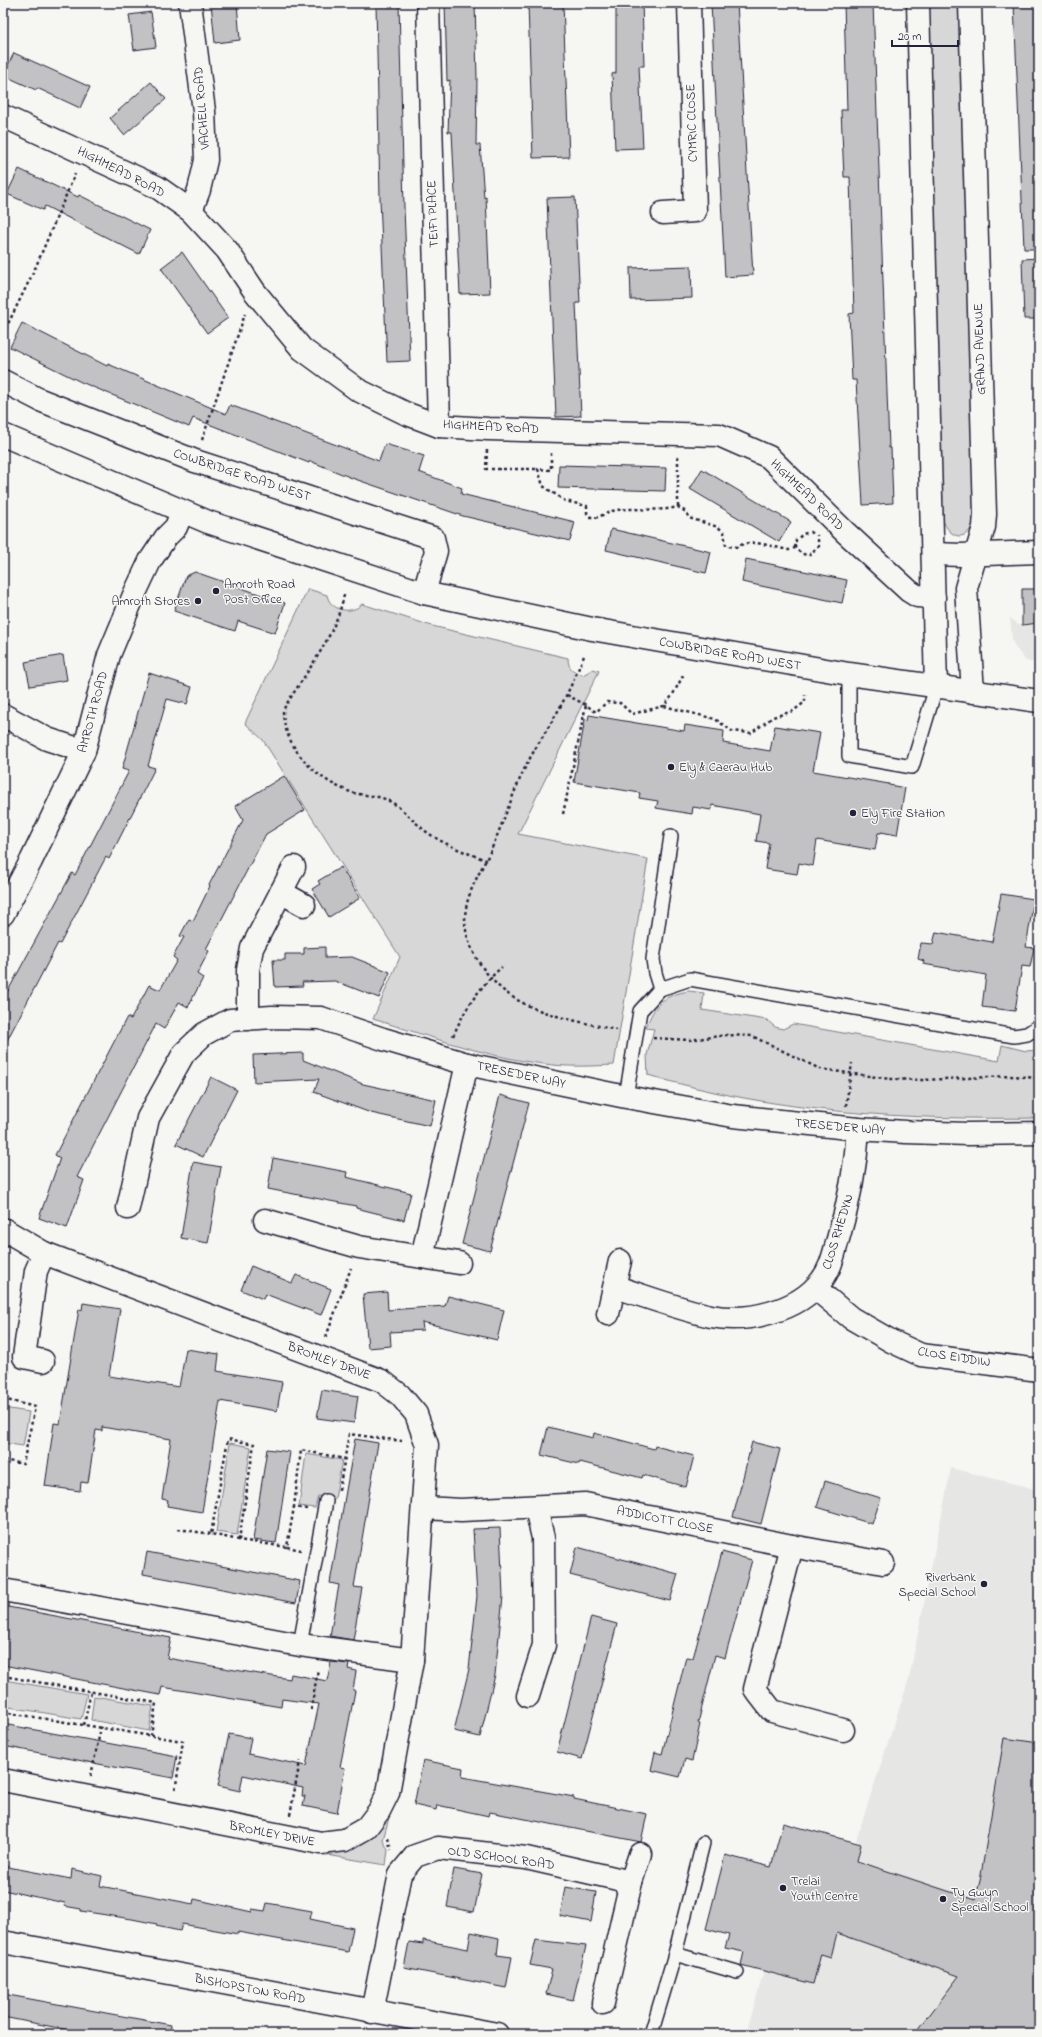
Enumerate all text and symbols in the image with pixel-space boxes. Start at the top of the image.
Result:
scale bar [892,22,958,48]
text: 20 m [898,28,921,46]
street label: VACHELL ROAD [189,66,215,151]
street label: CYMRIC CLOSE [681,83,703,162]
street label: HIGHMEAD ROAD [74,142,168,202]
street label: TEIFI PLACE [422,180,444,248]
street label: GRAND AVENUE [969,303,991,395]
street label: HIGHMEAD ROAD [442,415,540,439]
street label: COWBRIDGE ROAD WEST [171,444,314,506]
street label: HIGHMEAD ROAD [766,455,848,535]
place label: Amroth Road Post Office [224,575,296,609]
marker: Amroth Road Post Office [211,586,221,596]
place label: Amroth Stores [111,592,190,611]
marker: Amroth Stores [193,596,203,606]
street label: COWBRIDGE ROAD WEST [658,632,803,676]
street label: AMROTH ROAD [73,669,113,755]
place label: Ely & Caerau Hub [679,758,772,778]
marker: Ely & Caerau Hub [666,762,676,772]
place label: Ely Fire Station [861,804,945,824]
marker: Ely Fire Station [848,808,858,818]
street label: TRESEDER WAY [475,1056,567,1094]
street label: TRESEDER WAY [794,1114,886,1140]
street label: CLOS RHEDYN [818,1192,858,1272]
street label: BROMLEY DRIVE [284,1337,373,1385]
street label: CLOS EIDDIW [916,1342,992,1372]
street label: ADDICOTT CLOSE [615,1501,715,1539]
place label: Riverbank Special School [899,1568,976,1602]
marker: Riverbank Special School [979,1579,989,1589]
street label: BROMLEY DRIVE [226,1816,317,1852]
street label: OLD SCHOOL ROAD [446,1841,556,1875]
place label: Trelai Youth Centre [791,1872,858,1906]
marker: Trelai Youth Centre [778,1883,788,1893]
place label: Ty Gwyn Special School [951,1883,1028,1917]
marker: Ty Gwyn Special School [938,1894,948,1904]
street label: BISHOPSTON ROAD [192,1969,307,2009]

